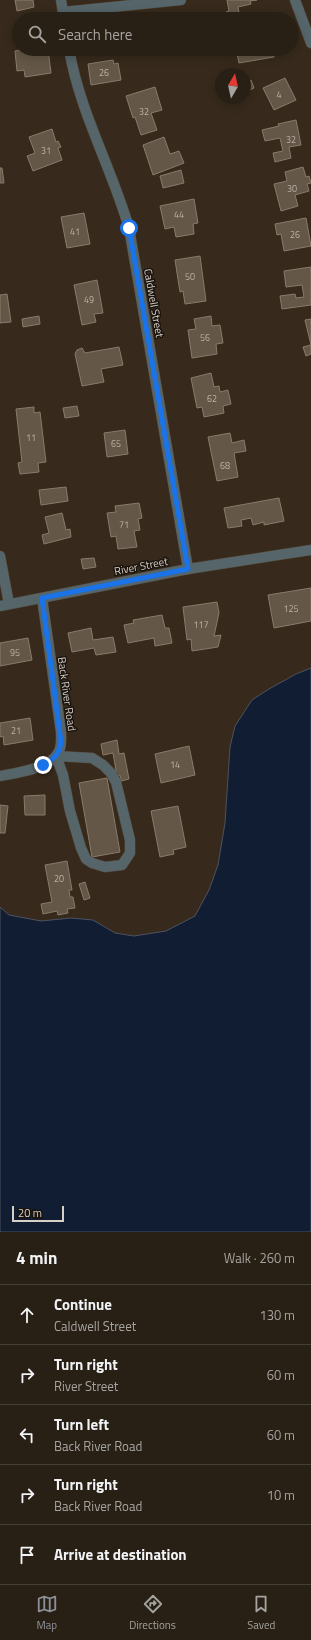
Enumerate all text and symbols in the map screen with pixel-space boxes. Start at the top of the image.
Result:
search box [12,12,299,56]
icon: search [26,23,48,45]
text: Search here [58,23,132,46]
house number: 26 [99,66,109,79]
north arrow [215,68,251,104]
house number: 4 [276,88,282,101]
house number: 32 [139,105,149,118]
house number: 32 [286,133,296,146]
house number: 31 [41,144,51,157]
house number: 30 [287,182,297,195]
house number: 44 [174,208,184,221]
route start [120,219,138,237]
house number: 41 [70,225,80,238]
house number: 26 [290,228,300,241]
street label: Caldwell Street [140,267,168,339]
house number: 50 [185,270,195,283]
house number: 49 [84,293,94,306]
house number: 56 [200,331,210,344]
house number: 62 [207,392,217,405]
house number: 11 [26,431,36,444]
house number: 65 [111,437,121,450]
house number: 68 [220,459,230,472]
house number: 71 [119,518,129,531]
street label: River Street [113,553,169,579]
house number: 125 [283,602,299,615]
house number: 117 [193,618,209,631]
house number: 95 [10,646,20,659]
street label: Back River Road [54,656,80,732]
house number: 21 [11,724,21,737]
route end [34,756,52,774]
house number: 14 [170,758,180,771]
house number: 20 [54,872,64,885]
scale bar [12,1204,64,1223]
text: 20 m [18,1205,42,1221]
text: 4 min [16,1245,57,1271]
text: Walk · 260 m [224,1248,295,1268]
text: Continue [54,1293,112,1316]
icon: ahead [16,1304,38,1326]
text: 130 m [259,1305,295,1325]
text: Caldwell Street [54,1316,136,1336]
text: Turn right [54,1353,118,1376]
icon: right [16,1364,38,1386]
text: 60 m [267,1365,295,1385]
text: River Street [54,1376,118,1396]
text: Turn left [54,1413,109,1436]
icon: left [16,1424,38,1446]
text: 60 m [267,1425,295,1445]
text: Back River Road [54,1436,142,1456]
text: Turn right [54,1473,118,1496]
icon: right [16,1484,38,1506]
text: 10 m [267,1485,295,1505]
text: Back River Road [54,1496,142,1516]
text: Arrive at destination [54,1543,187,1566]
icon: arrive [16,1544,38,1566]
tab: Map [36,1593,58,1633]
tab: Directions [129,1593,176,1633]
tab: Saved [247,1593,275,1633]

